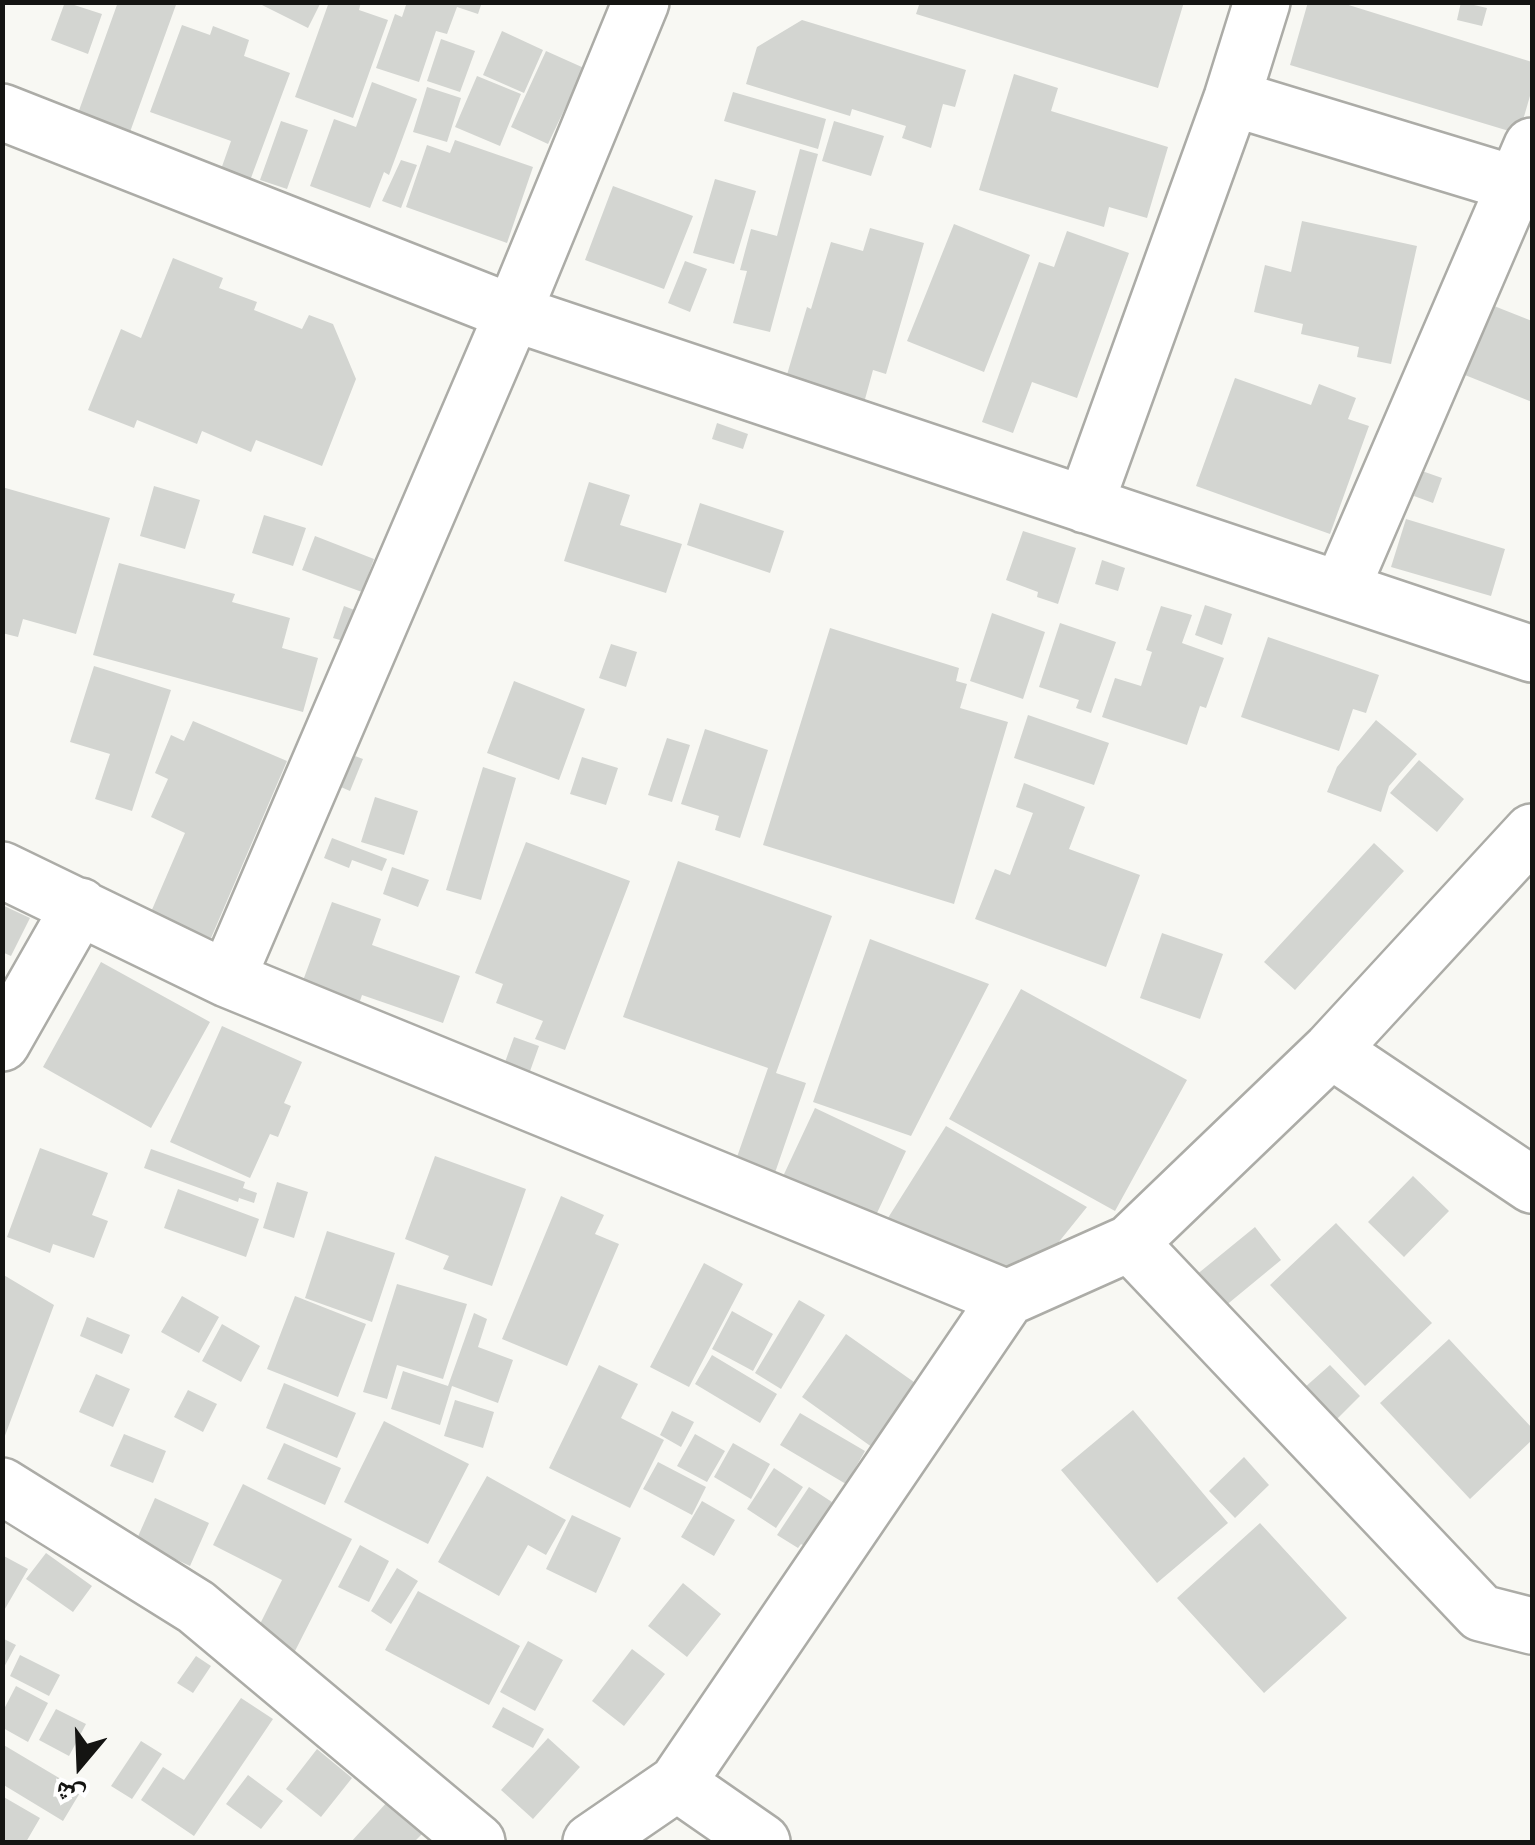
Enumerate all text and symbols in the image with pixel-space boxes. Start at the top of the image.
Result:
north arrow [30,1715,130,1815]
text: ش [52,1775,89,1811]

